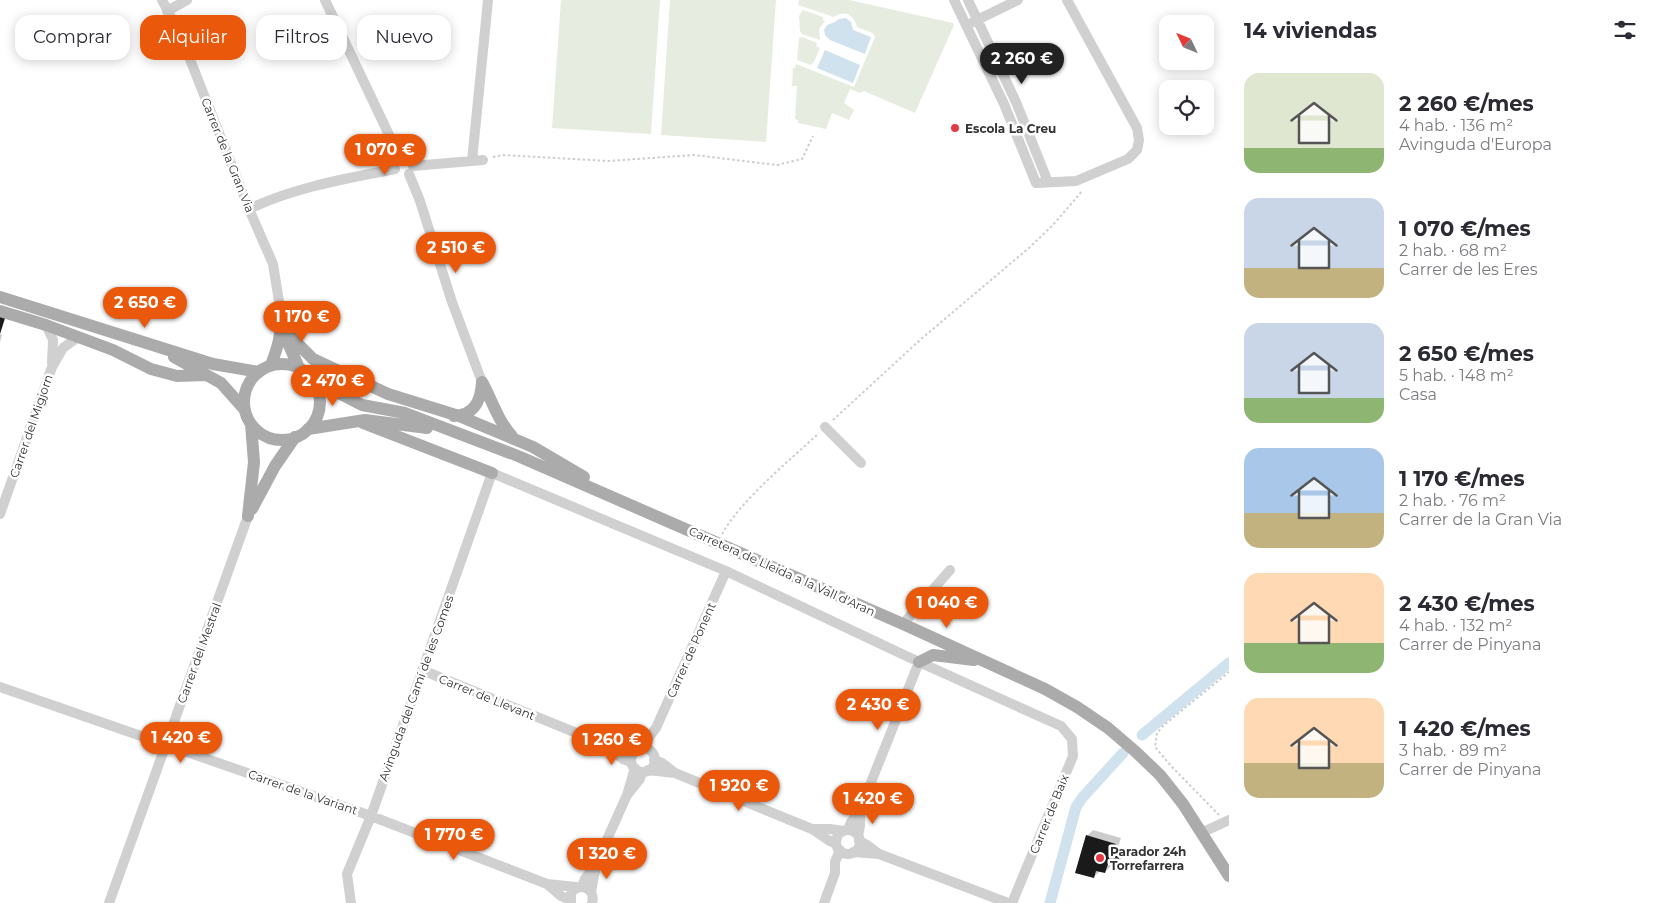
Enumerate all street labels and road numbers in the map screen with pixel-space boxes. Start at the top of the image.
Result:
street label: Carrer de la Gran Via [198,95,258,215]
street label: Carrer del Migjorn [6,372,56,480]
street label: Carretera de Lleida a la Vall d'Aran [686,523,878,619]
street label: Avinguda del Camí de les Comes [375,593,457,783]
street label: Carrer de Ponent [663,600,719,700]
street label: Carrer del Mestral [174,601,224,705]
street label: Carrer de Llevant [437,671,537,723]
street label: Carrer de la Variant [246,766,360,818]
street label: Carrer de Baix [1026,772,1072,856]

